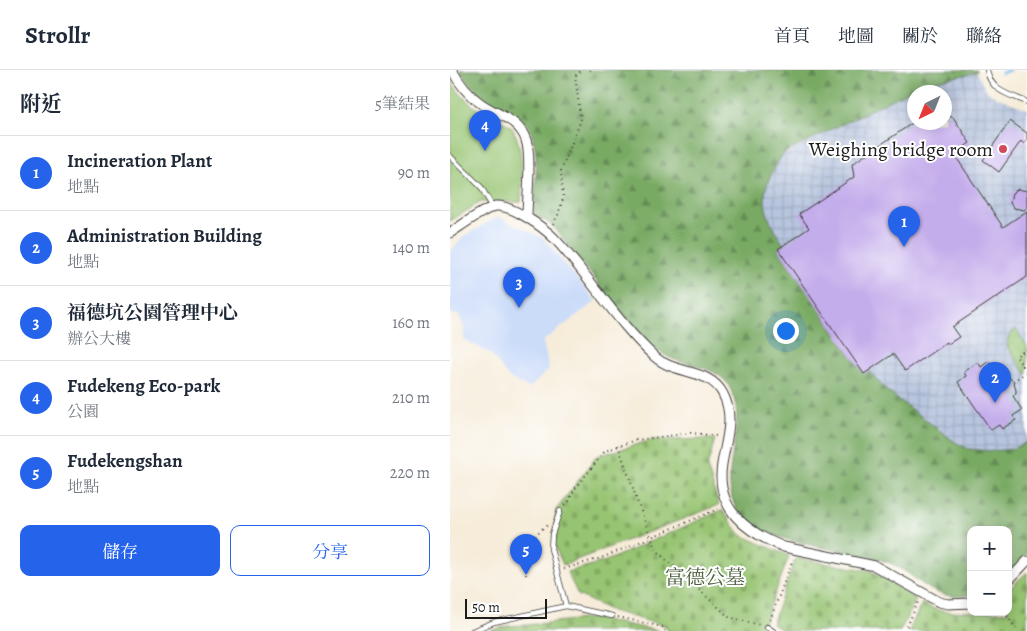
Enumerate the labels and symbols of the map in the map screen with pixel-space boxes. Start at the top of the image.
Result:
north arrow [907,85,952,130]
pin: 4 [469,110,501,151]
place label: Weighing bridge room [808,136,993,163]
marker: Weighing bridge room [997,143,1009,155]
pin: 1 [888,206,920,247]
pin: 3 [503,267,535,308]
your location [773,318,799,344]
pin: 2 [979,362,1011,403]
pin: 5 [510,534,542,575]
park label: 富德公墓 [665,564,745,591]
scale bar [465,596,548,619]

